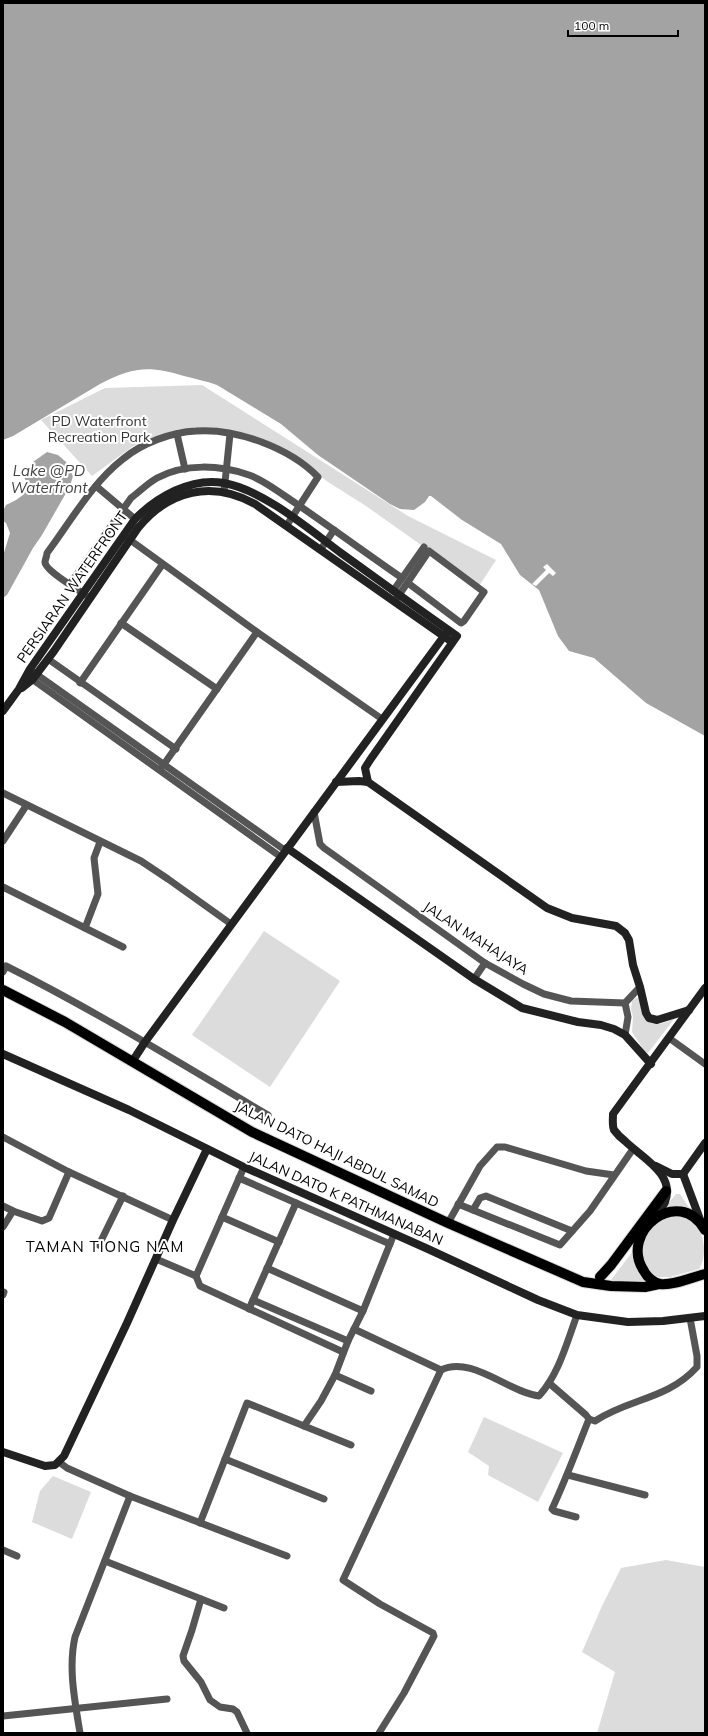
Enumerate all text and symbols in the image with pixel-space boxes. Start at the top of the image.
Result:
scale bar [568,12,678,38]
text: 100 m [574,18,609,33]
park label: PD Waterfront Recreation Park [48,412,151,446]
water label: Lake @PD Waterfront [10,461,88,497]
street label: PERSIARAN WATERFRONT [13,507,132,666]
street label: JALAN MAHAJAYA [420,897,533,979]
street label: JALAN DATO HAJI ABDUL SAMAD [232,1097,442,1211]
street label: JALAN DATO K PATHMANABAN [246,1147,446,1249]
district label: TAMAN TIONG NAM [26,1237,184,1256]

